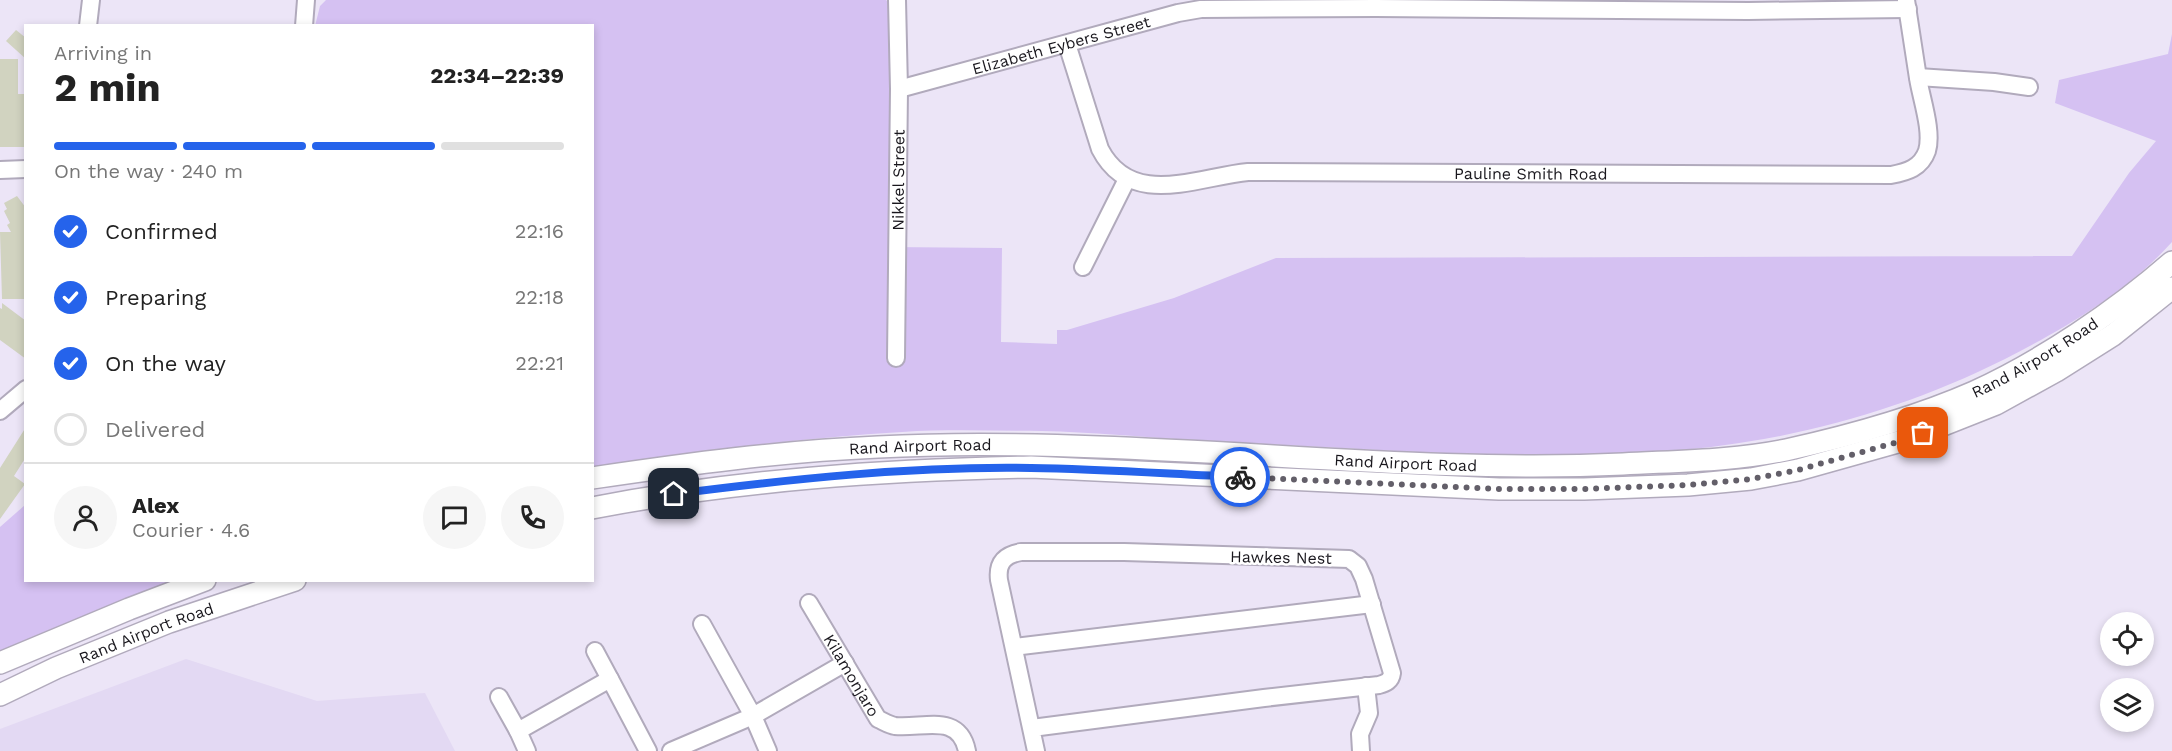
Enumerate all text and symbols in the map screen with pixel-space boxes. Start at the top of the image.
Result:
street label: Elizabeth Eybers Street [970,12,1153,79]
text: Arriving in [54,41,152,65]
text: 22:34–22:39 [430,63,564,88]
text: 2 min [54,65,161,110]
street label: Nikkel Street [888,129,909,231]
text: On the way · 240 m [54,159,243,183]
street label: Pauline Smith Road [1454,164,1608,184]
icon: check [54,215,87,248]
text: Confirmed [105,219,218,244]
text: 22:16 [515,219,564,243]
icon: check [54,281,87,314]
text: Preparing [105,285,206,310]
text: 22:18 [515,285,564,309]
street label: Rand Airport Road [1969,314,2102,402]
icon: check [54,347,87,380]
text: On the way [105,351,226,376]
text: 22:21 [515,351,564,375]
pin [1897,407,1948,458]
icon: bag [1906,416,1939,449]
text: Delivered [105,417,205,442]
street label: Rand Airport Road [848,435,992,458]
courier [1210,447,1270,507]
street label: Rand Airport Road [1334,450,1477,475]
icon: bike [1224,461,1257,494]
pin [648,468,699,519]
icon: home [657,477,690,510]
button: person [54,486,117,549]
button: chat [423,486,486,549]
button: phone [501,486,564,549]
text: Alex [132,493,179,518]
text: Courier · 4.6 [132,518,250,542]
street label: Hawkes Nest [1230,547,1332,568]
street label: Rand Airport Road [76,599,216,668]
map controls [2100,612,2154,732]
button: locate [2100,612,2154,666]
street label: Kilamonjaro [820,631,883,720]
button: layers [2100,678,2154,732]

